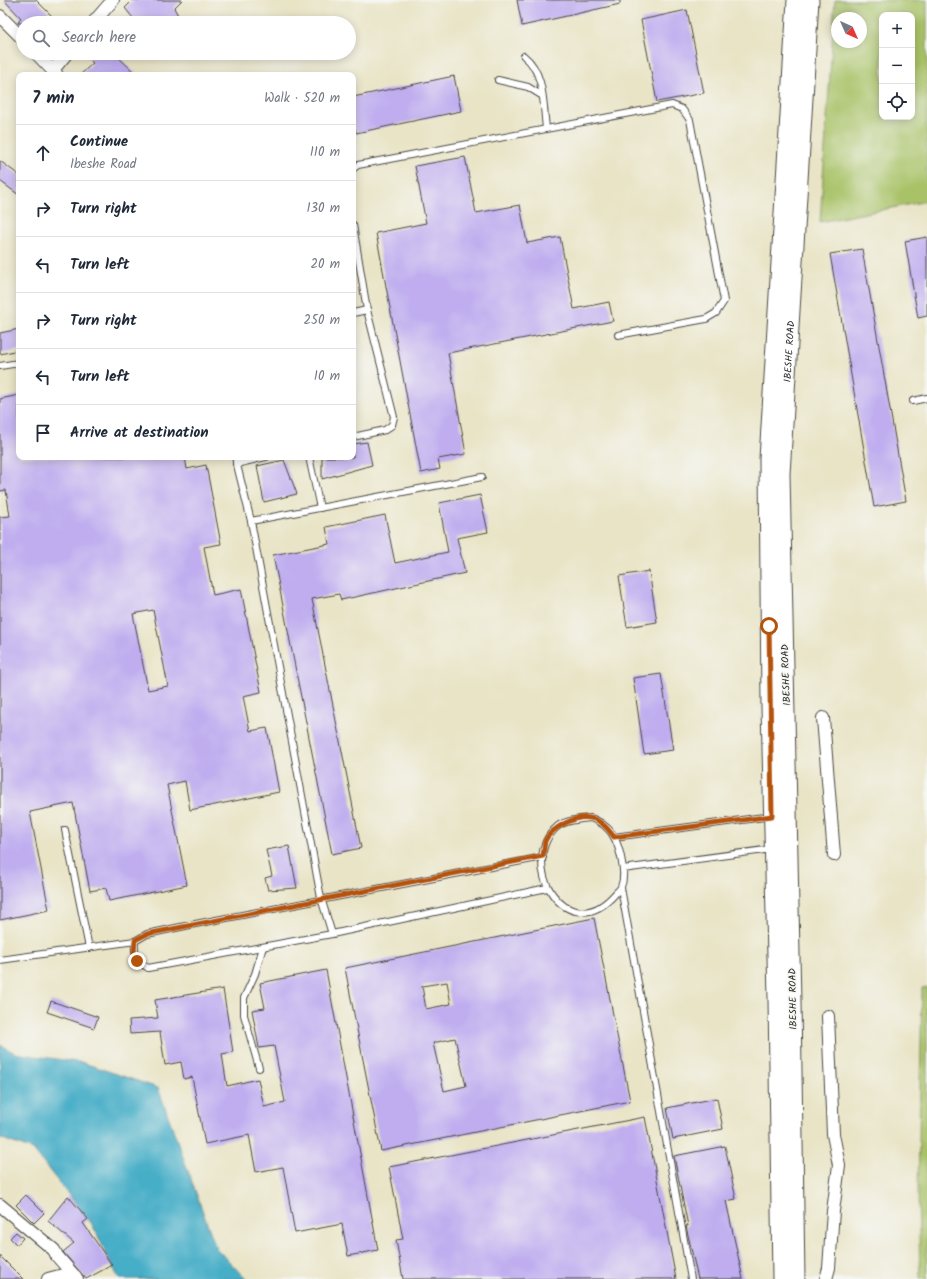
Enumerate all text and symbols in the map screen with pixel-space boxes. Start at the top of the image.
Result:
north arrow [831,12,867,48]
map controls [879,12,915,120]
button: + [879,12,915,48]
search box [16,16,356,60]
text: Search here [62,26,136,50]
icon: search [30,27,52,49]
button: − [879,48,915,84]
button: locate [879,84,915,120]
text: 7 min [32,85,74,112]
text: Walk · 520 m [264,88,340,109]
text: Continue [70,130,128,154]
icon: ahead [32,142,54,164]
text: 110 m [310,142,340,163]
text: Ibeshe Road [70,154,136,175]
text: Turn right [70,197,137,221]
icon: right [32,198,54,220]
text: 130 m [306,198,340,219]
text: Turn left [70,253,130,277]
icon: left [32,254,54,276]
text: 20 m [310,254,340,275]
text: Turn right [70,309,137,333]
icon: right [32,310,54,332]
text: 250 m [303,310,340,331]
street label: IBESHE ROAD [780,320,799,383]
text: Turn left [70,365,130,389]
icon: left [32,366,54,388]
text: 10 m [314,366,340,387]
text: Arrive at destination [70,421,209,445]
icon: arrive [32,422,54,444]
route start [760,617,778,635]
street label: IBESHE ROAD [777,643,795,706]
route end [128,952,146,970]
street label: IBESHE ROAD [784,967,802,1030]

